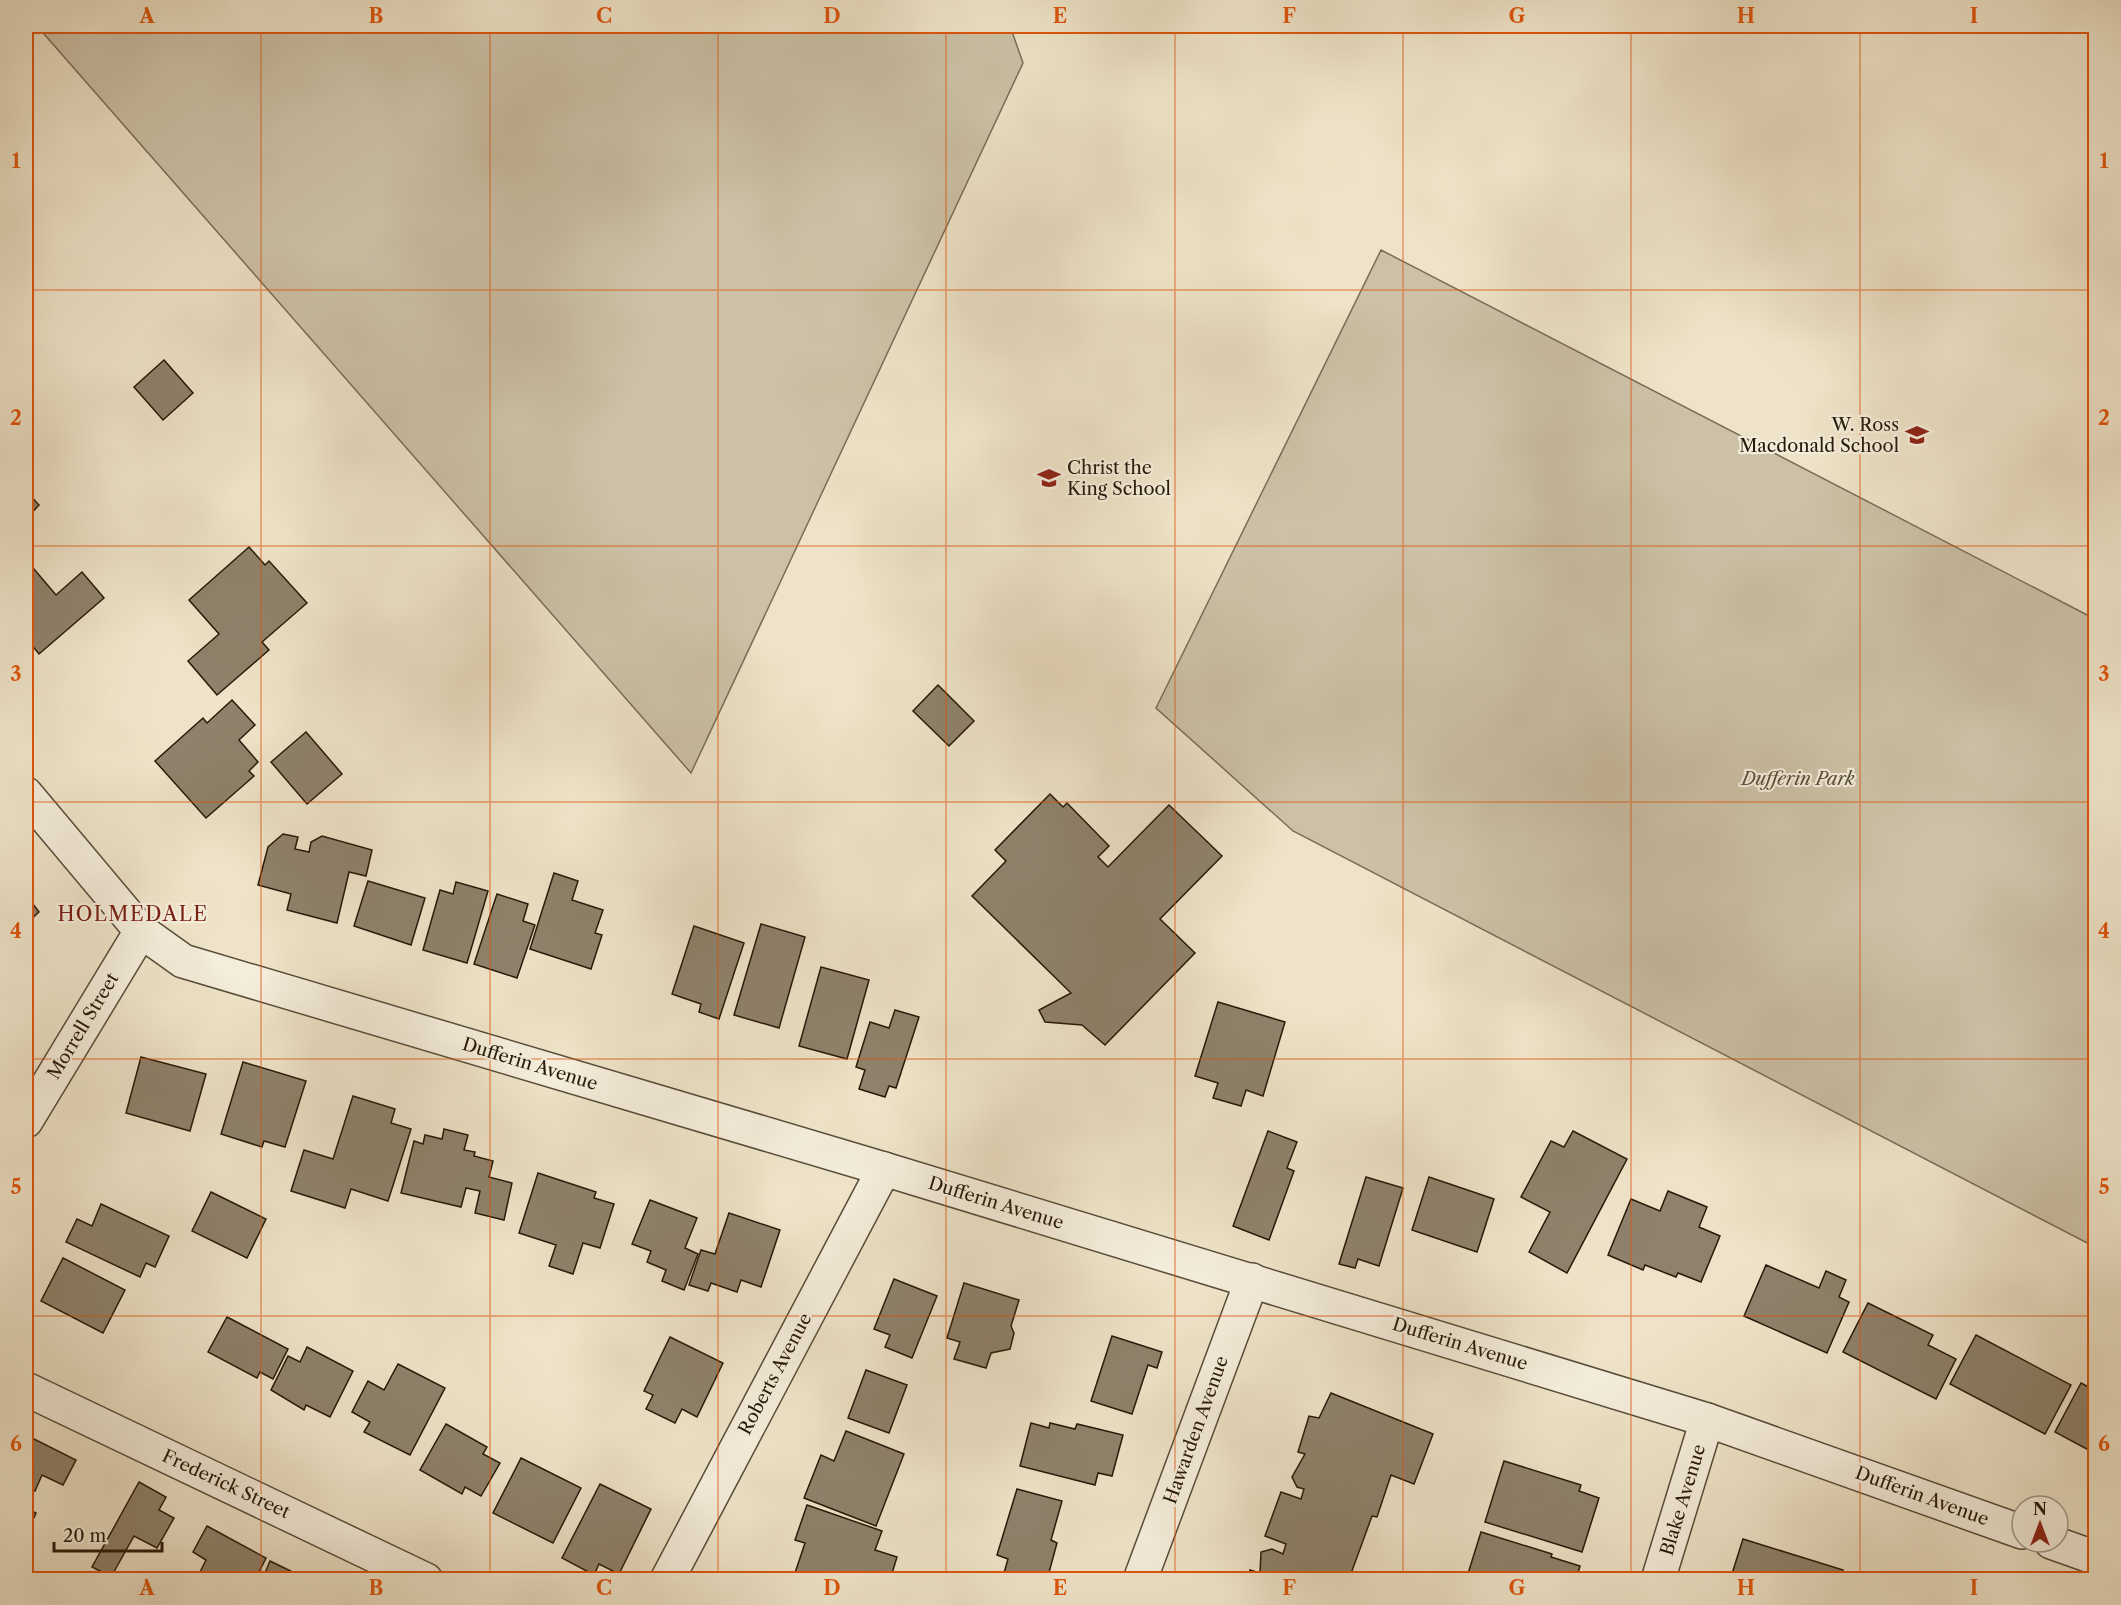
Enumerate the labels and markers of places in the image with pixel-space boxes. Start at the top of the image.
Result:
place label: W. Ross Macdonald School [1739,414,1899,457]
school or university icon: W. Ross Macdonald School [1904,422,1930,448]
place label: Christ the King School [1067,457,1171,500]
school or university icon: Christ the King School [1036,465,1062,491]

